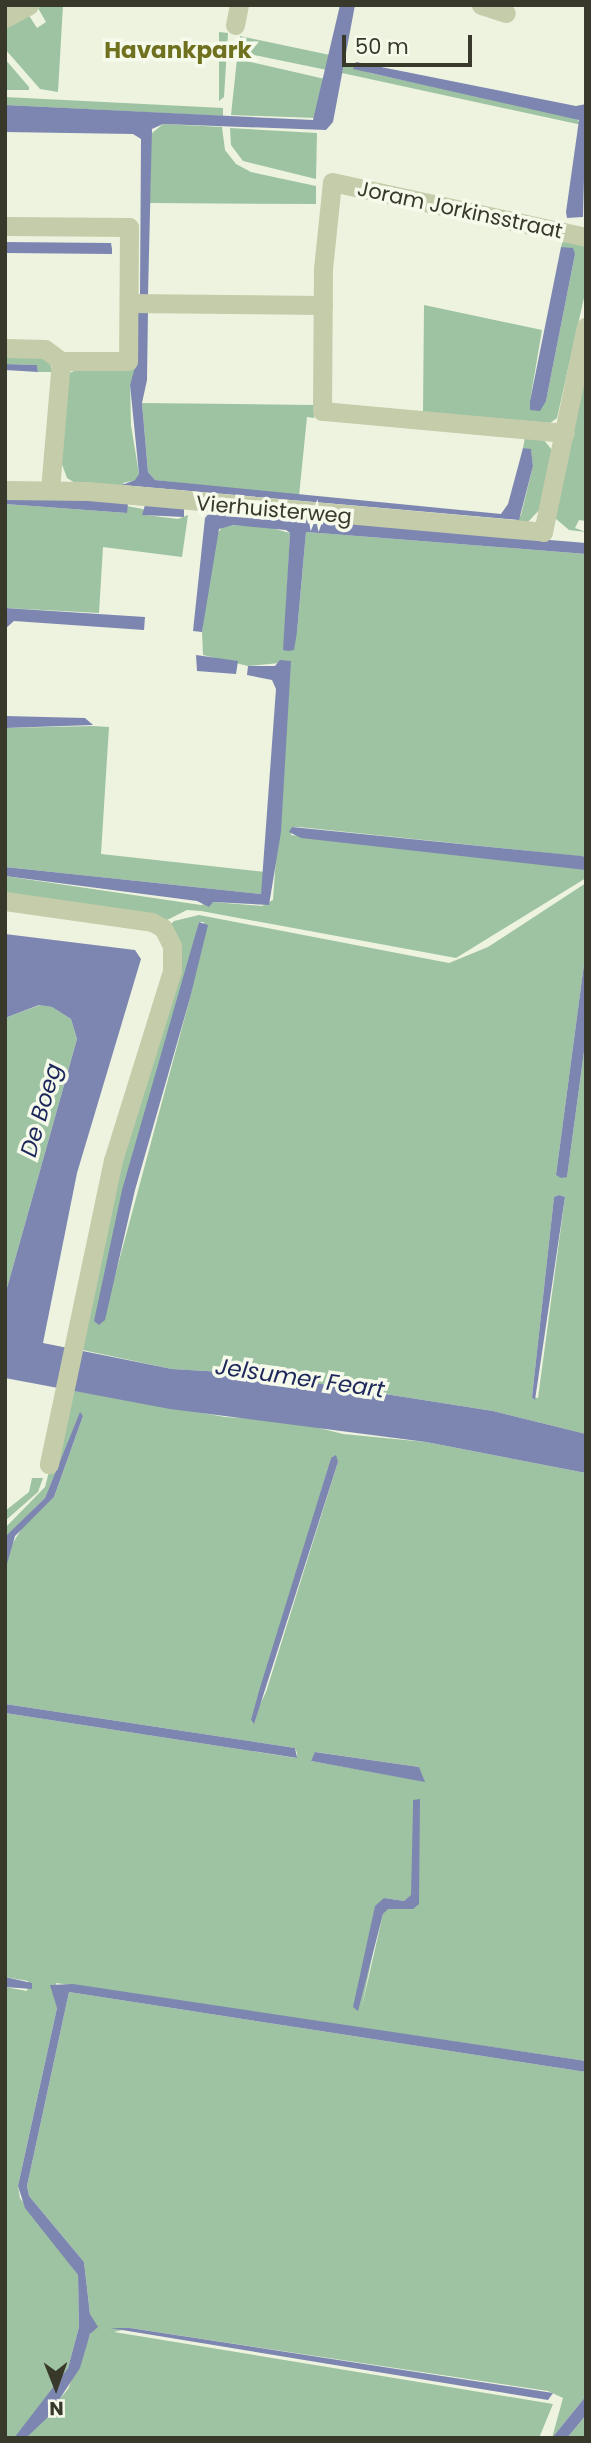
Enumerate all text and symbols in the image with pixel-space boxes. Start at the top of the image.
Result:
scale bar [346,21,476,65]
text: 50 m [355,32,409,61]
district label: Havankpark [104,36,252,64]
street label: Joram Jorkinsstraat [355,176,565,244]
street label: Vierhuisterweg [195,491,353,529]
water label: De Boeg [15,1060,67,1160]
water label: Jelsumer Feart [214,1352,386,1404]
north arrow [21,2352,91,2422]
text: N [49,2395,64,2422]

